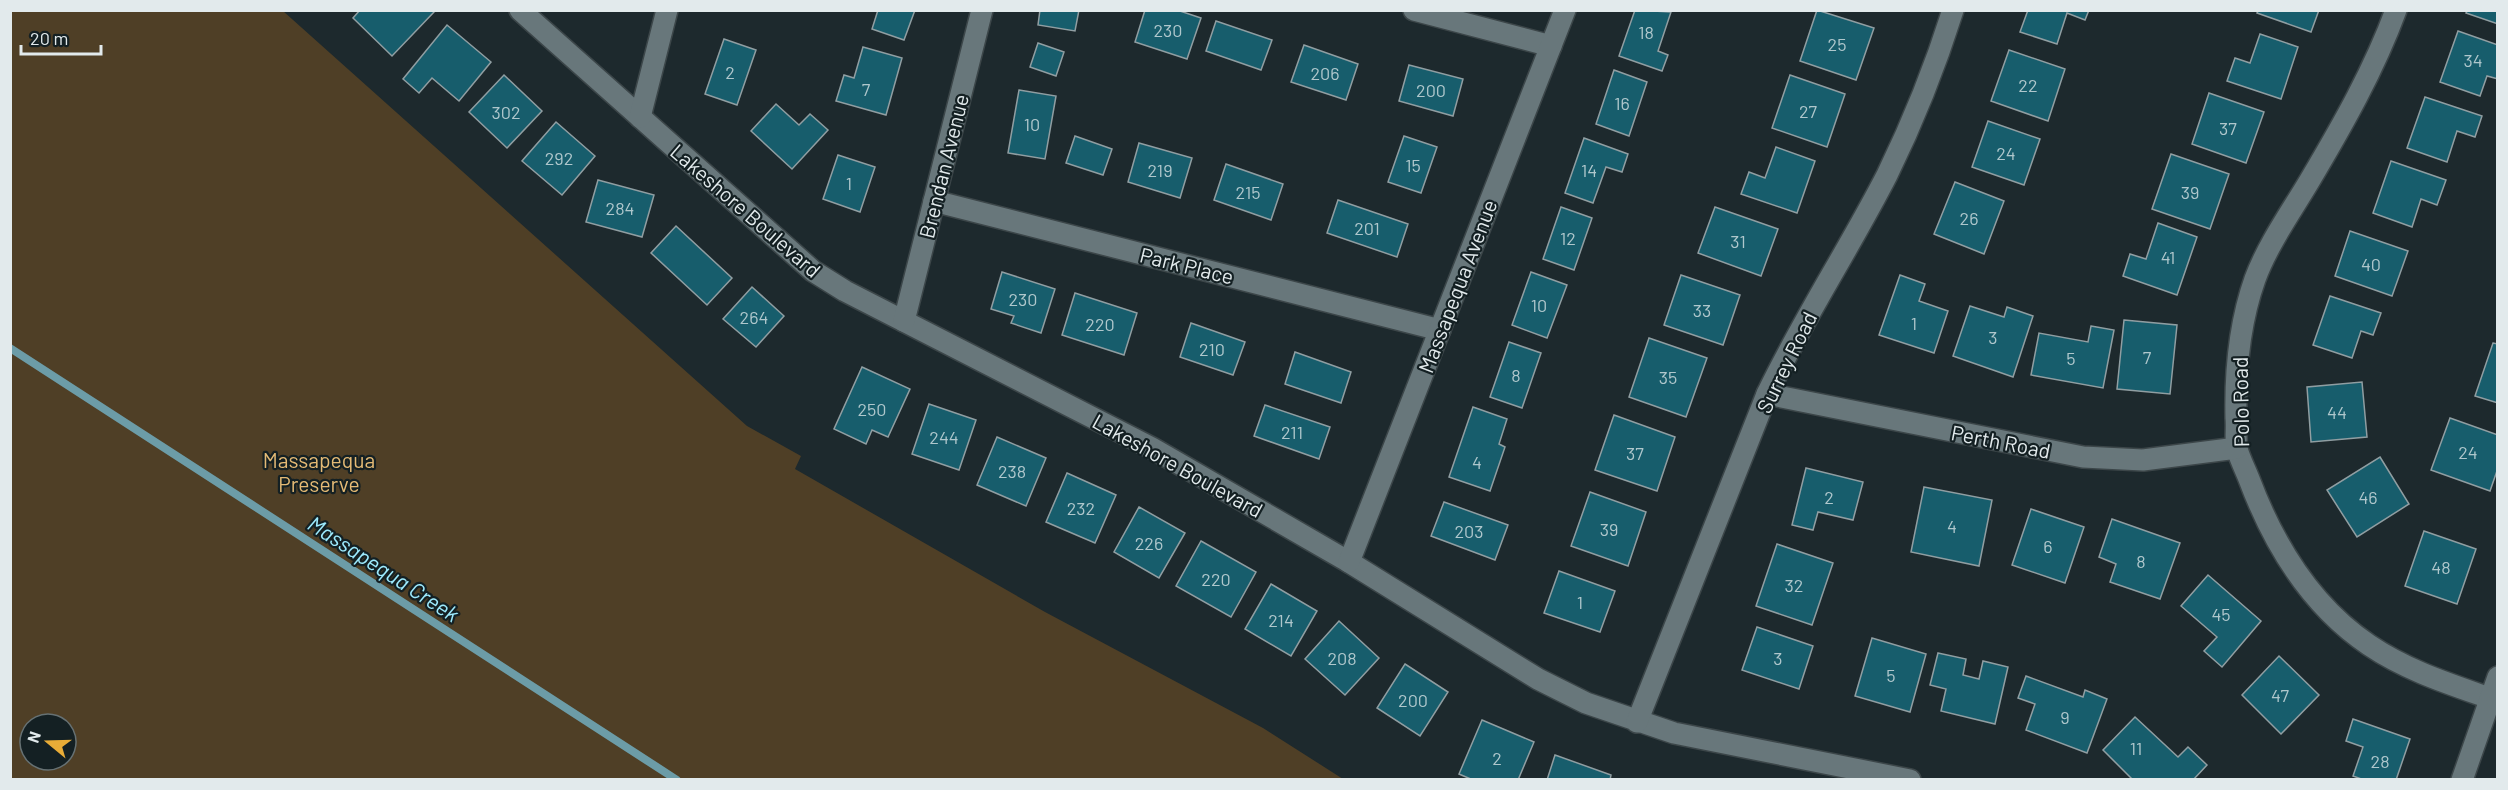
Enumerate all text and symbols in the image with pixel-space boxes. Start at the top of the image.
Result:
scale bar [21,18,100,56]
house number: 230 [1154,19,1182,41]
house number: 18 [1638,21,1654,43]
text: 20 m [30,27,68,49]
house number: 25 [1828,33,1846,55]
house number: 34 [2463,49,2483,71]
house number: 2 [725,61,735,83]
house number: 206 [1310,62,1340,84]
house number: 22 [2018,74,2038,96]
house number: 7 [862,78,871,100]
house number: 200 [1416,79,1446,101]
street label: Brendan Avenue [913,91,973,241]
house number: 16 [1614,92,1630,114]
house number: 27 [1799,100,1818,122]
house number: 302 [491,101,521,123]
house number: 10 [1024,113,1040,135]
house number: 37 [2219,117,2237,139]
street label: Lakeshore Boulevard [666,138,826,282]
house number: 24 [1996,142,2016,164]
house number: 292 [545,147,573,169]
house number: 15 [1405,154,1421,176]
house number: 219 [1147,159,1173,181]
house number: 14 [1581,159,1597,181]
house number: 1 [846,172,852,194]
house number: 215 [1236,181,1260,203]
house number: 39 [2181,181,2199,203]
street label: Massapequa Avenue [1412,196,1502,376]
house number: 284 [606,197,634,219]
house number: 26 [1960,207,1978,229]
house number: 201 [1354,217,1380,239]
house number: 12 [1560,227,1576,249]
house number: 31 [1730,230,1746,252]
street label: Park Place [1138,241,1236,289]
house number: 41 [2161,246,2175,268]
house number: 40 [2361,253,2381,275]
house number: 230 [1009,288,1037,310]
house number: 10 [1531,294,1547,316]
house number: 33 [1693,299,1711,321]
house number: 264 [740,306,768,328]
street label: Surrey Road [1751,307,1821,417]
house number: 1 [1911,312,1917,334]
house number: 220 [1085,313,1115,335]
house number: 3 [1988,326,1998,348]
house number: 210 [1199,338,1225,360]
house number: 7 [2143,346,2152,368]
house number: 5 [2066,347,2076,369]
street label: Polo Road [2227,357,2253,447]
house number: 8 [1511,364,1521,386]
house number: 35 [1659,366,1677,388]
house number: 250 [857,398,887,420]
house number: 44 [2327,401,2347,423]
street label: Lakeshore Boulevard [1089,408,1267,522]
street label: Perth Road [1949,419,2053,463]
house number: 211 [1281,421,1303,443]
house number: 244 [929,426,959,448]
house number: 24 [2458,441,2478,463]
house number: 37 [1626,442,1644,464]
park label: Massapequa Preserve [263,447,375,496]
house number: 4 [1472,451,1482,473]
house number: 238 [998,460,1026,482]
house number: 2 [1824,486,1834,508]
house number: 46 [2358,486,2378,508]
house number: 232 [1067,497,1095,519]
water label: Massapequa Creek [304,509,465,627]
house number: 4 [1947,515,1957,537]
house number: 39 [1600,518,1618,540]
house number: 203 [1454,520,1484,542]
house number: 226 [1135,532,1163,554]
house number: 6 [2043,535,2053,557]
house number: 8 [2136,550,2146,572]
house number: 48 [2431,556,2451,578]
house number: 220 [1201,568,1231,590]
house number: 32 [1785,574,1803,596]
house number: 1 [1577,591,1583,613]
house number: 45 [2211,603,2231,625]
house number: 214 [1268,609,1294,631]
house number: 208 [1327,647,1357,669]
house number: 3 [1773,647,1783,669]
house number: 5 [1886,664,1896,686]
house number: 47 [2271,684,2289,706]
house number: 200 [1398,689,1428,711]
house number: 9 [2060,706,2070,728]
north arrow [18,712,78,772]
text: N [23,729,44,745]
house number: 11 [2130,737,2142,759]
house number: 2 [1492,747,1502,769]
house number: 28 [2370,750,2390,772]

